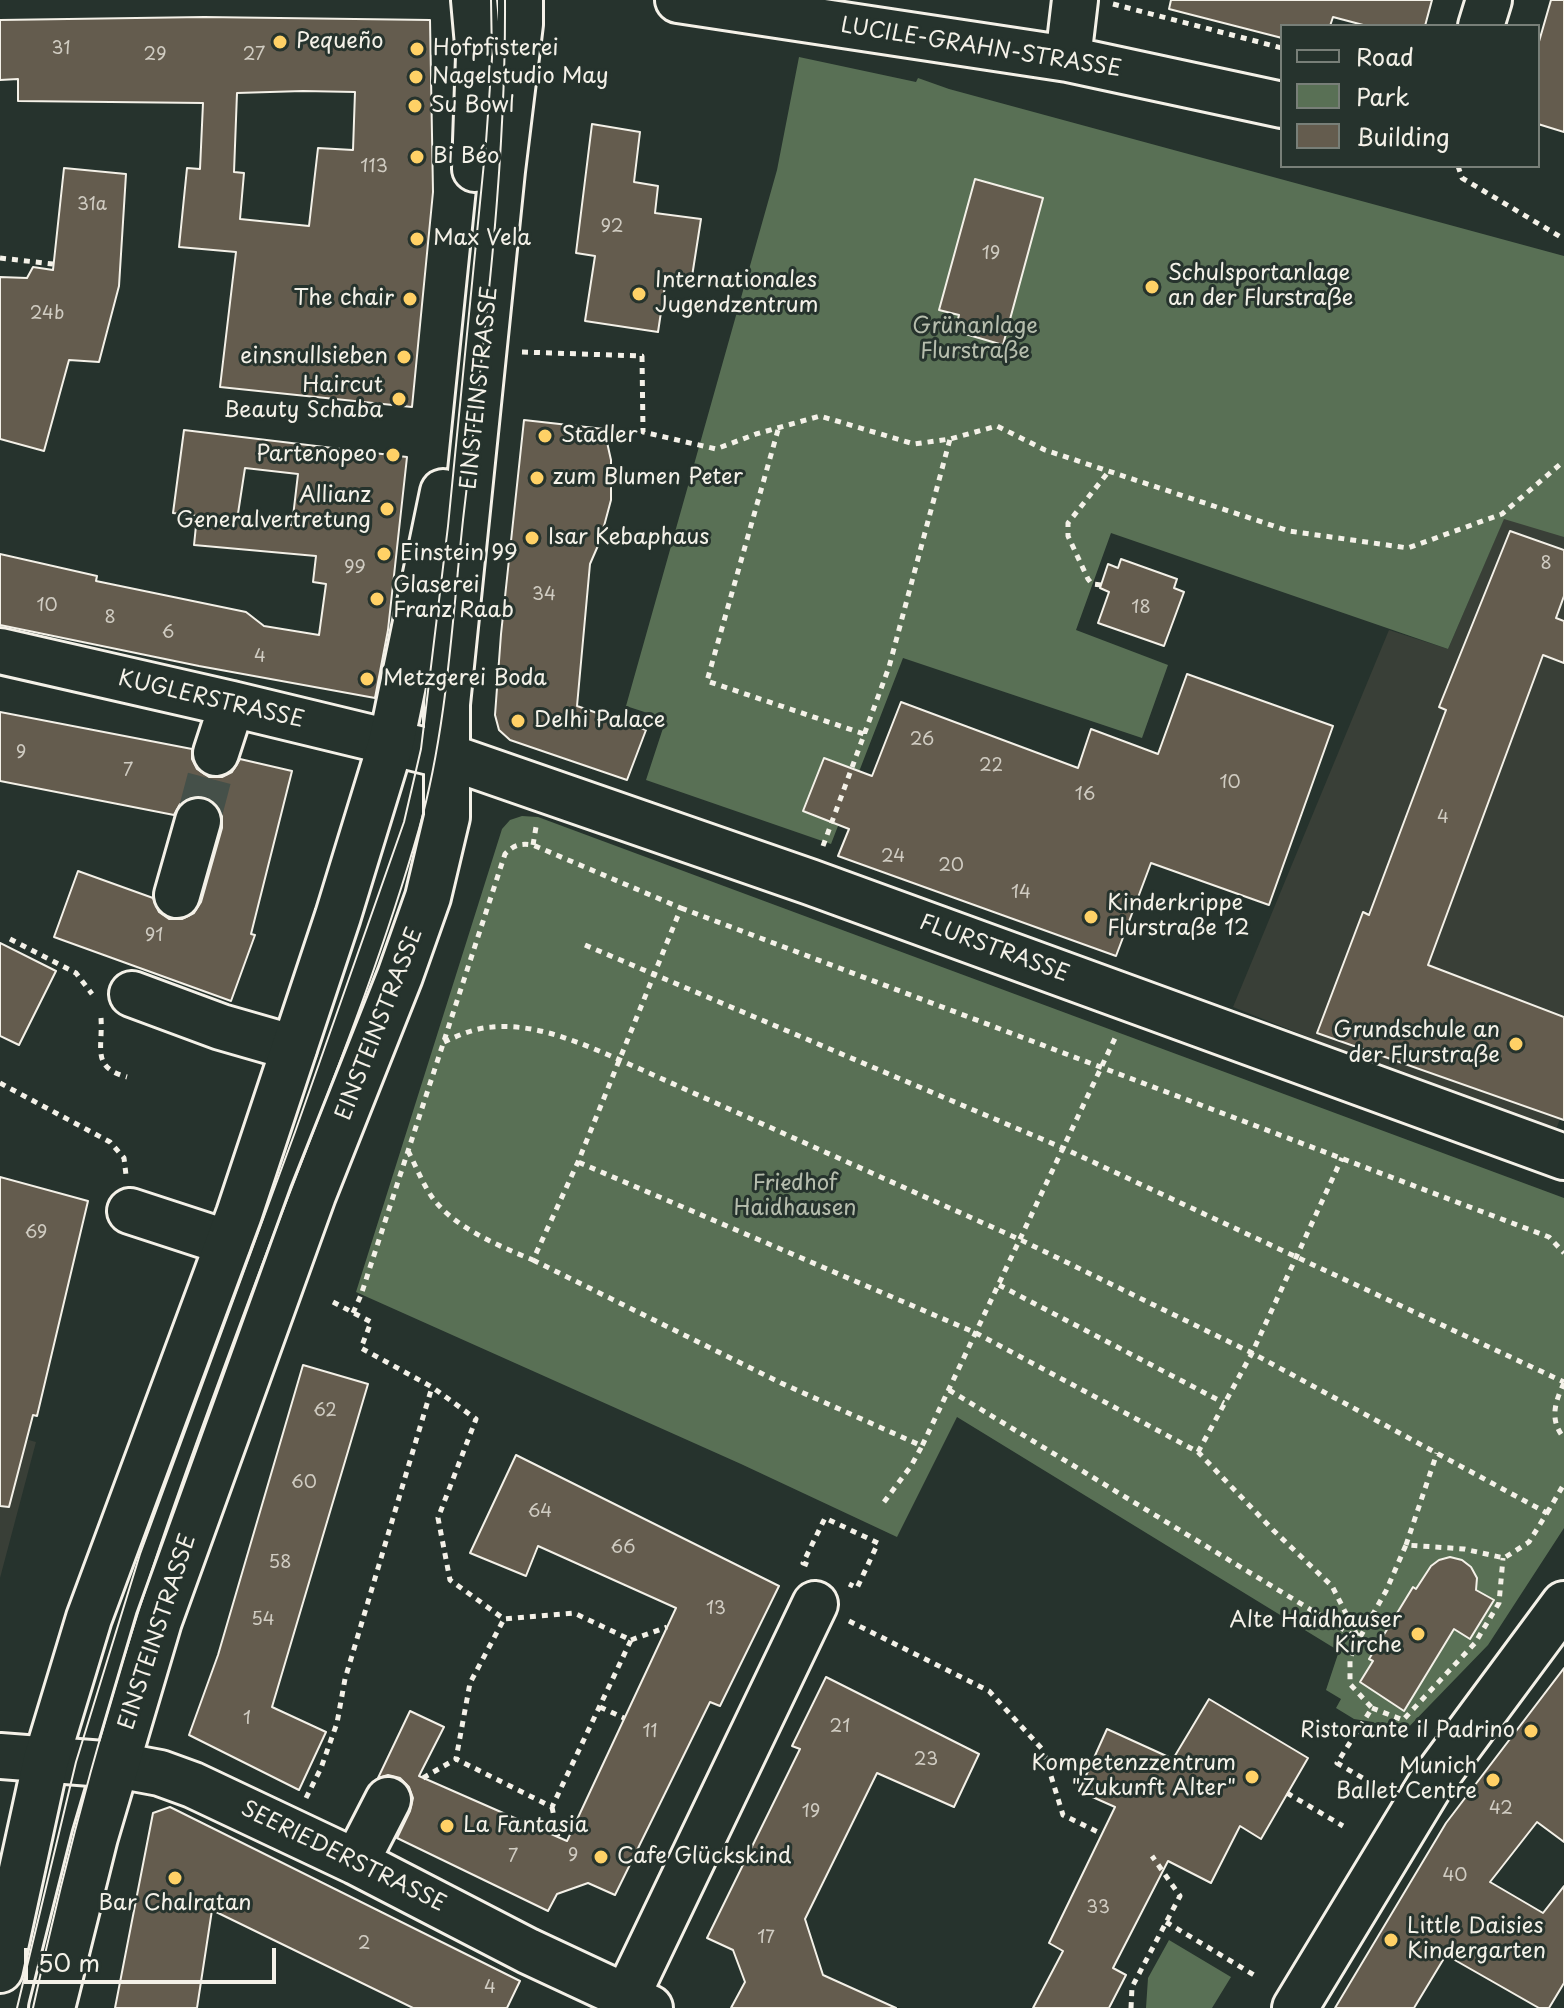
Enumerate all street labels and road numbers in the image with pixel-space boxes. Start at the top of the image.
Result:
street label: LUCILE-GRAHN-STRASSE [839,13,1123,83]
street label: EINSTEINSTRASSE [456,285,504,491]
street label: KUGLERSTRASSE [115,666,307,734]
street label: FLURSTRASSE [916,910,1072,988]
street label: EINSTEINSTRASSE [331,924,429,1124]
street label: EINSTEINSTRASSE [114,1531,202,1733]
street label: SEERIEDERSTRASSE [236,1796,450,1918]

